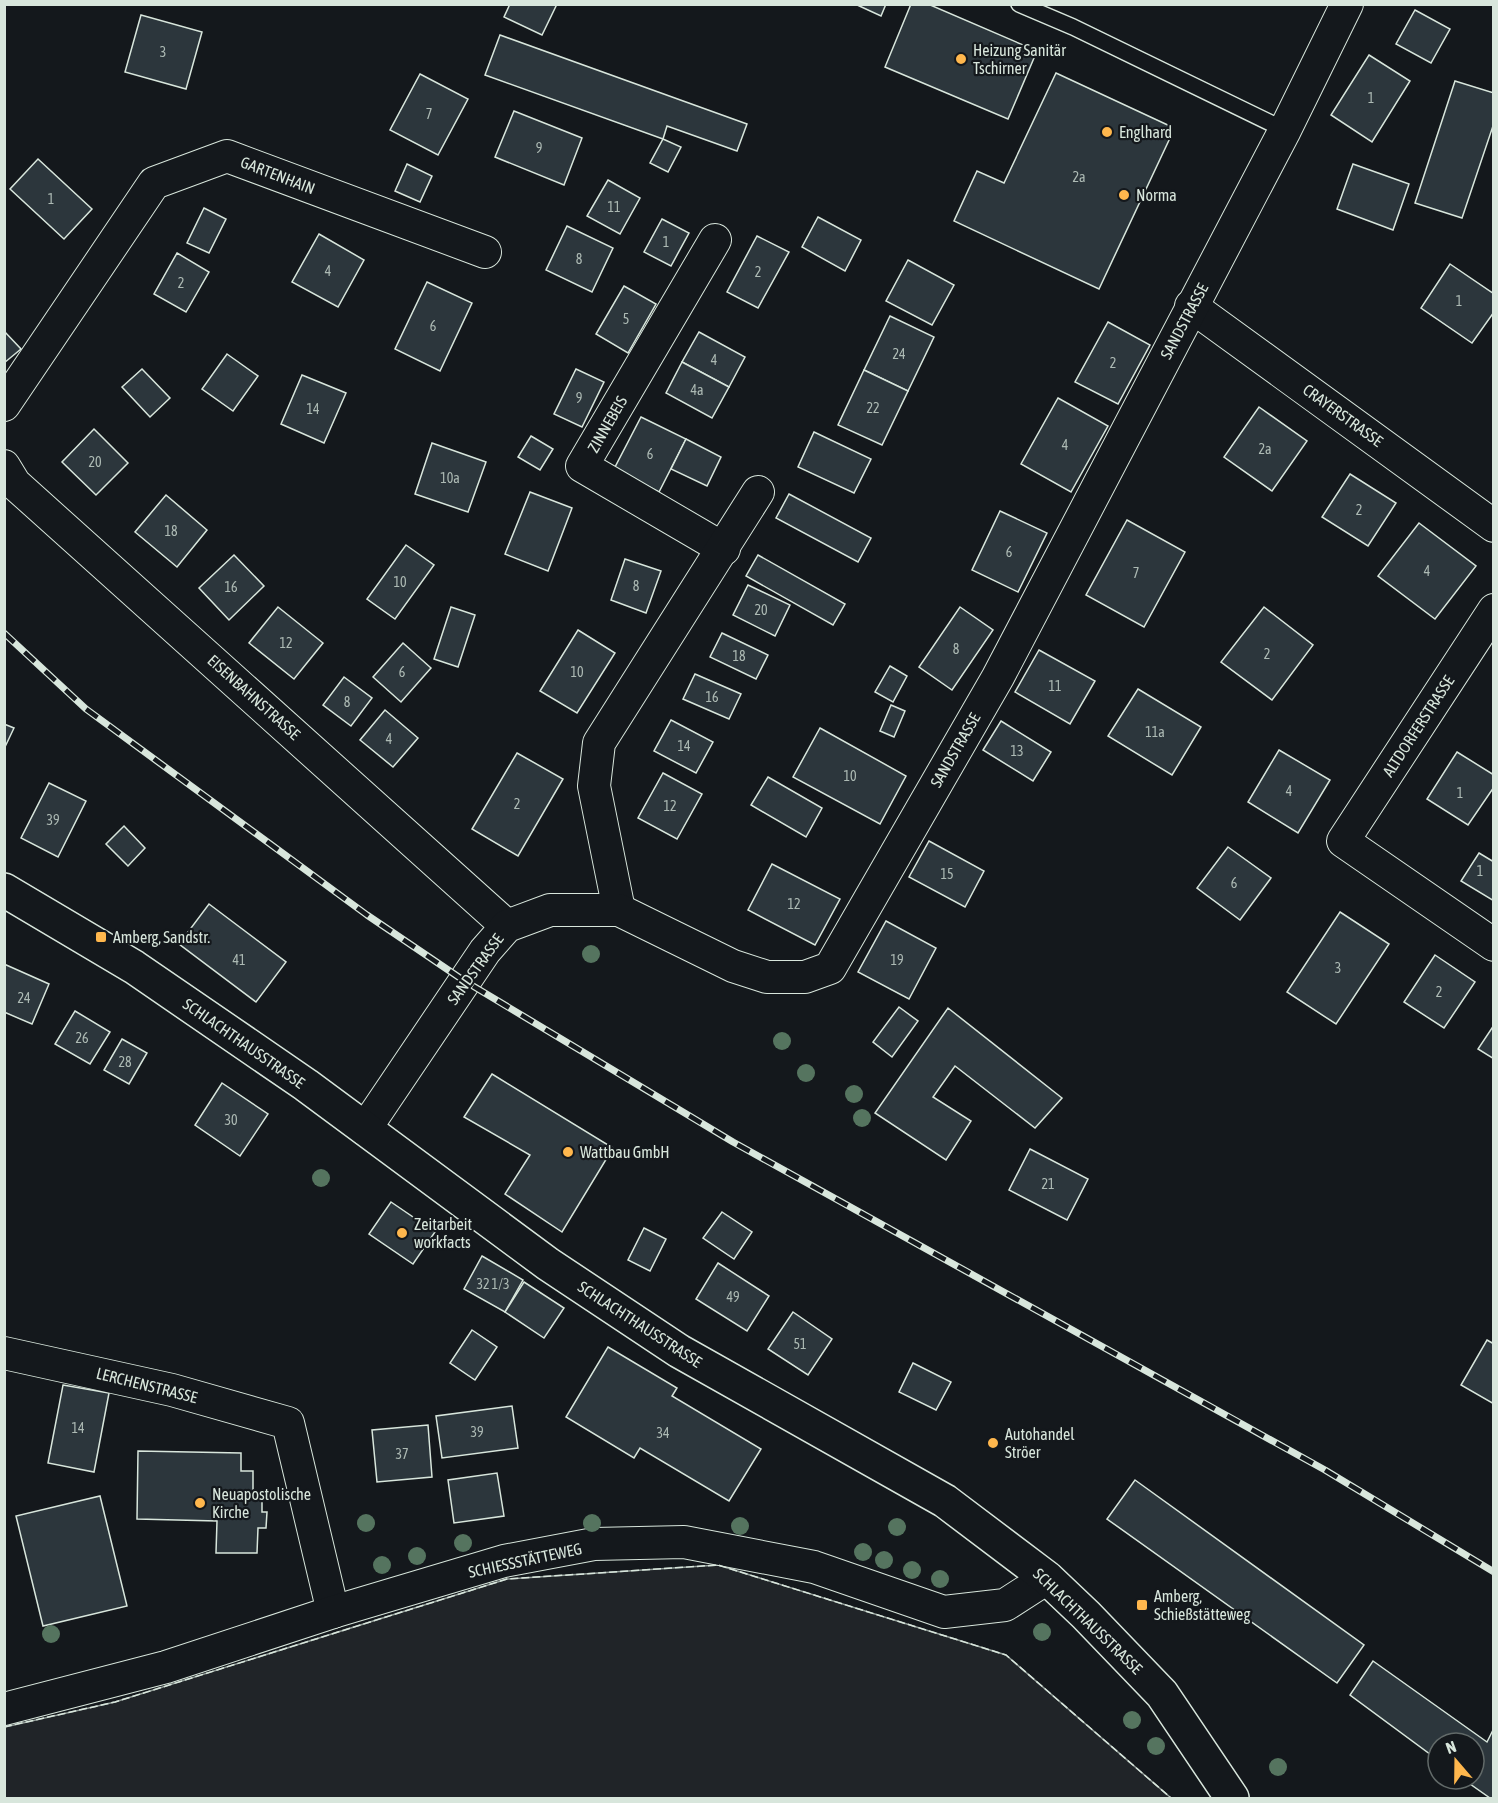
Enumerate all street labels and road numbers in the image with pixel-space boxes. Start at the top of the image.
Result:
street label: GARTENHAIN [238,153,318,197]
street label: SANDSTRASSE [1157,280,1211,362]
street label: CRAYERSTRASSE [1300,380,1386,450]
street label: ZINNEBEIS [584,392,630,455]
street label: EISENBAHNSTRASSE [204,651,304,743]
street label: ALTDORFERSTRASSE [1379,672,1458,780]
street label: SANDSTRASSE [927,709,984,790]
street label: SANDSTRASSE [443,930,507,1008]
street label: SCHLACHTHAUSSTRASSE [180,994,308,1092]
street label: SCHLACHTHAUSSTRASSE [575,1277,705,1371]
street label: LERCHENSTRASSE [95,1364,200,1406]
street label: SCHIESSSTÄTTEWEG [467,1539,583,1581]
street label: SCHLACHTHAUSSTRASSE [1030,1565,1146,1678]

